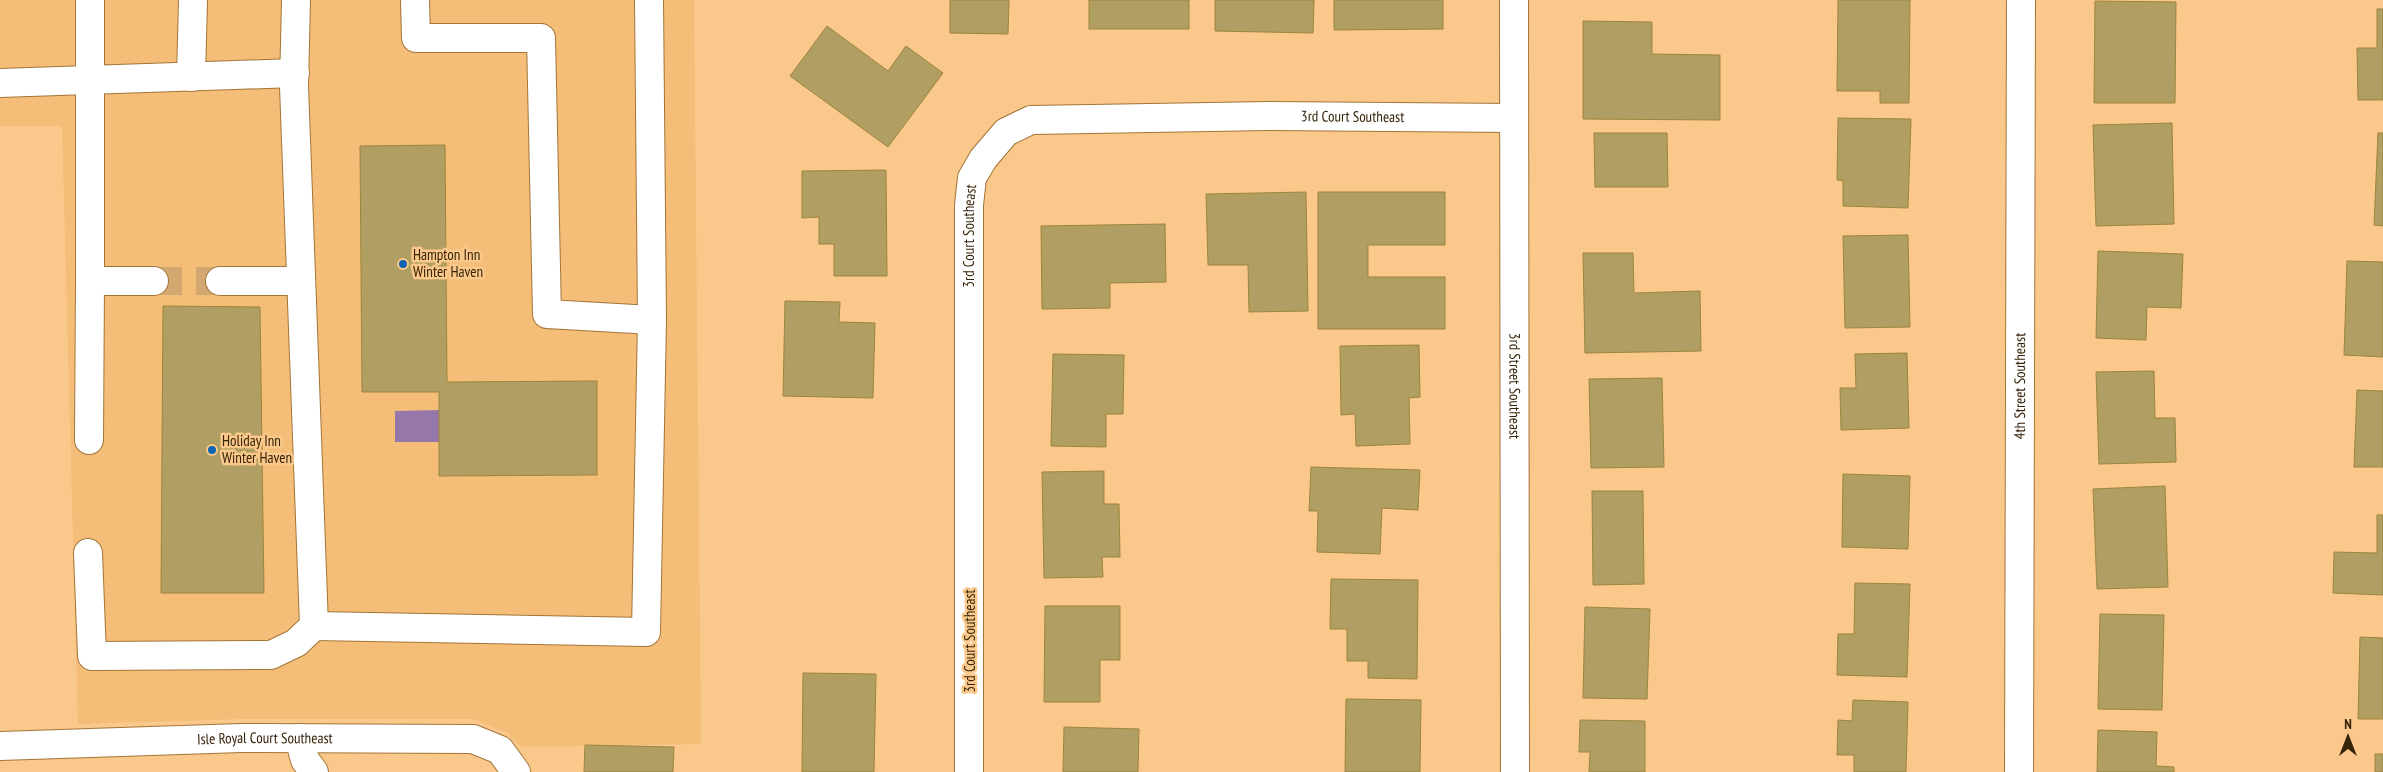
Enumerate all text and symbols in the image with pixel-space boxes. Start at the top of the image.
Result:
street label: 3rd Court Southeast [1301,106,1404,126]
street label: 3rd Court Southeast [959,183,980,288]
place label: Hampton Inn Winter Haven [413,245,483,281]
marker: Hampton Inn Winter Haven [397,258,409,270]
street label: 3rd Street Southeast [1505,333,1525,439]
street label: 4th Street Southeast [2010,333,2029,439]
place label: Holiday Inn Winter Haven [222,431,292,467]
marker: Holiday Inn Winter Haven [206,444,218,456]
street label: 3rd Court Southeast [960,589,979,693]
north arrow [2323,712,2373,762]
text: N [2344,715,2352,733]
street label: Isle Royal Court Southeast [197,728,333,748]

